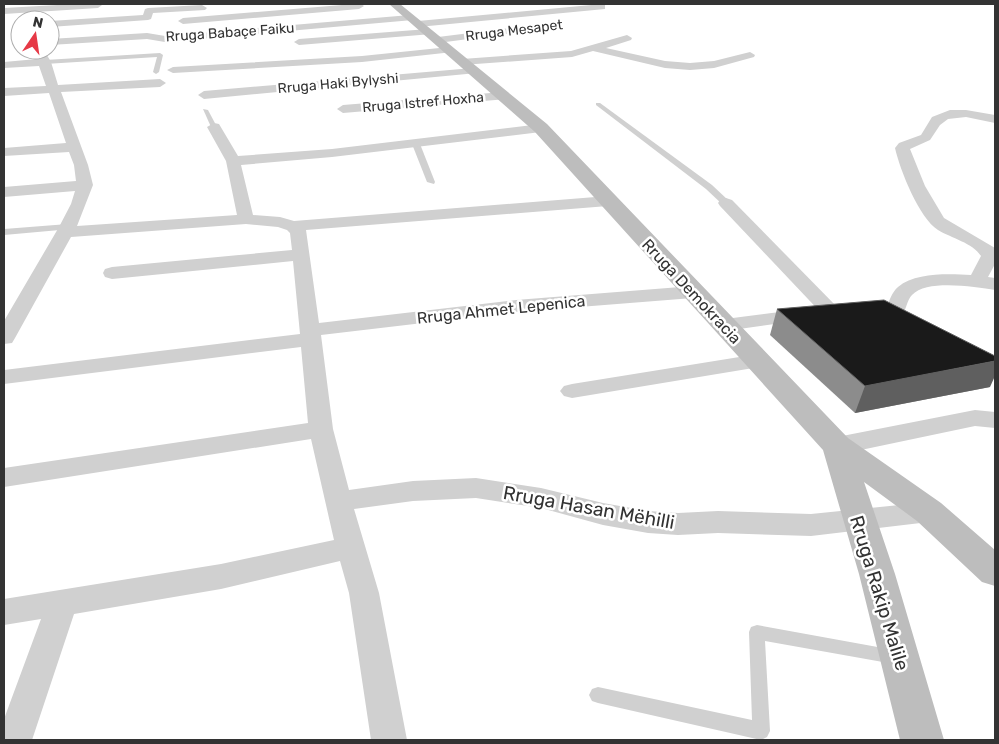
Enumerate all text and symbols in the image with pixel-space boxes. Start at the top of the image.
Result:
north arrow [10,10,60,60]
text: N [31,13,45,32]
street label: Rruga Mesapet [464,16,564,45]
street label: Rruga Babaçe Faiku [165,20,295,45]
street label: Rruga Haki Bylyshi [277,70,399,97]
street label: Rruga Istref Hoxha [362,89,485,116]
street label: Rruga Demokracia [638,235,745,348]
street label: Rruga Ahmet Lepenica [416,291,586,328]
street label: Rruga Hasan Mëhilli [501,481,676,534]
street label: Rruga Rakip Malile [845,513,914,673]

